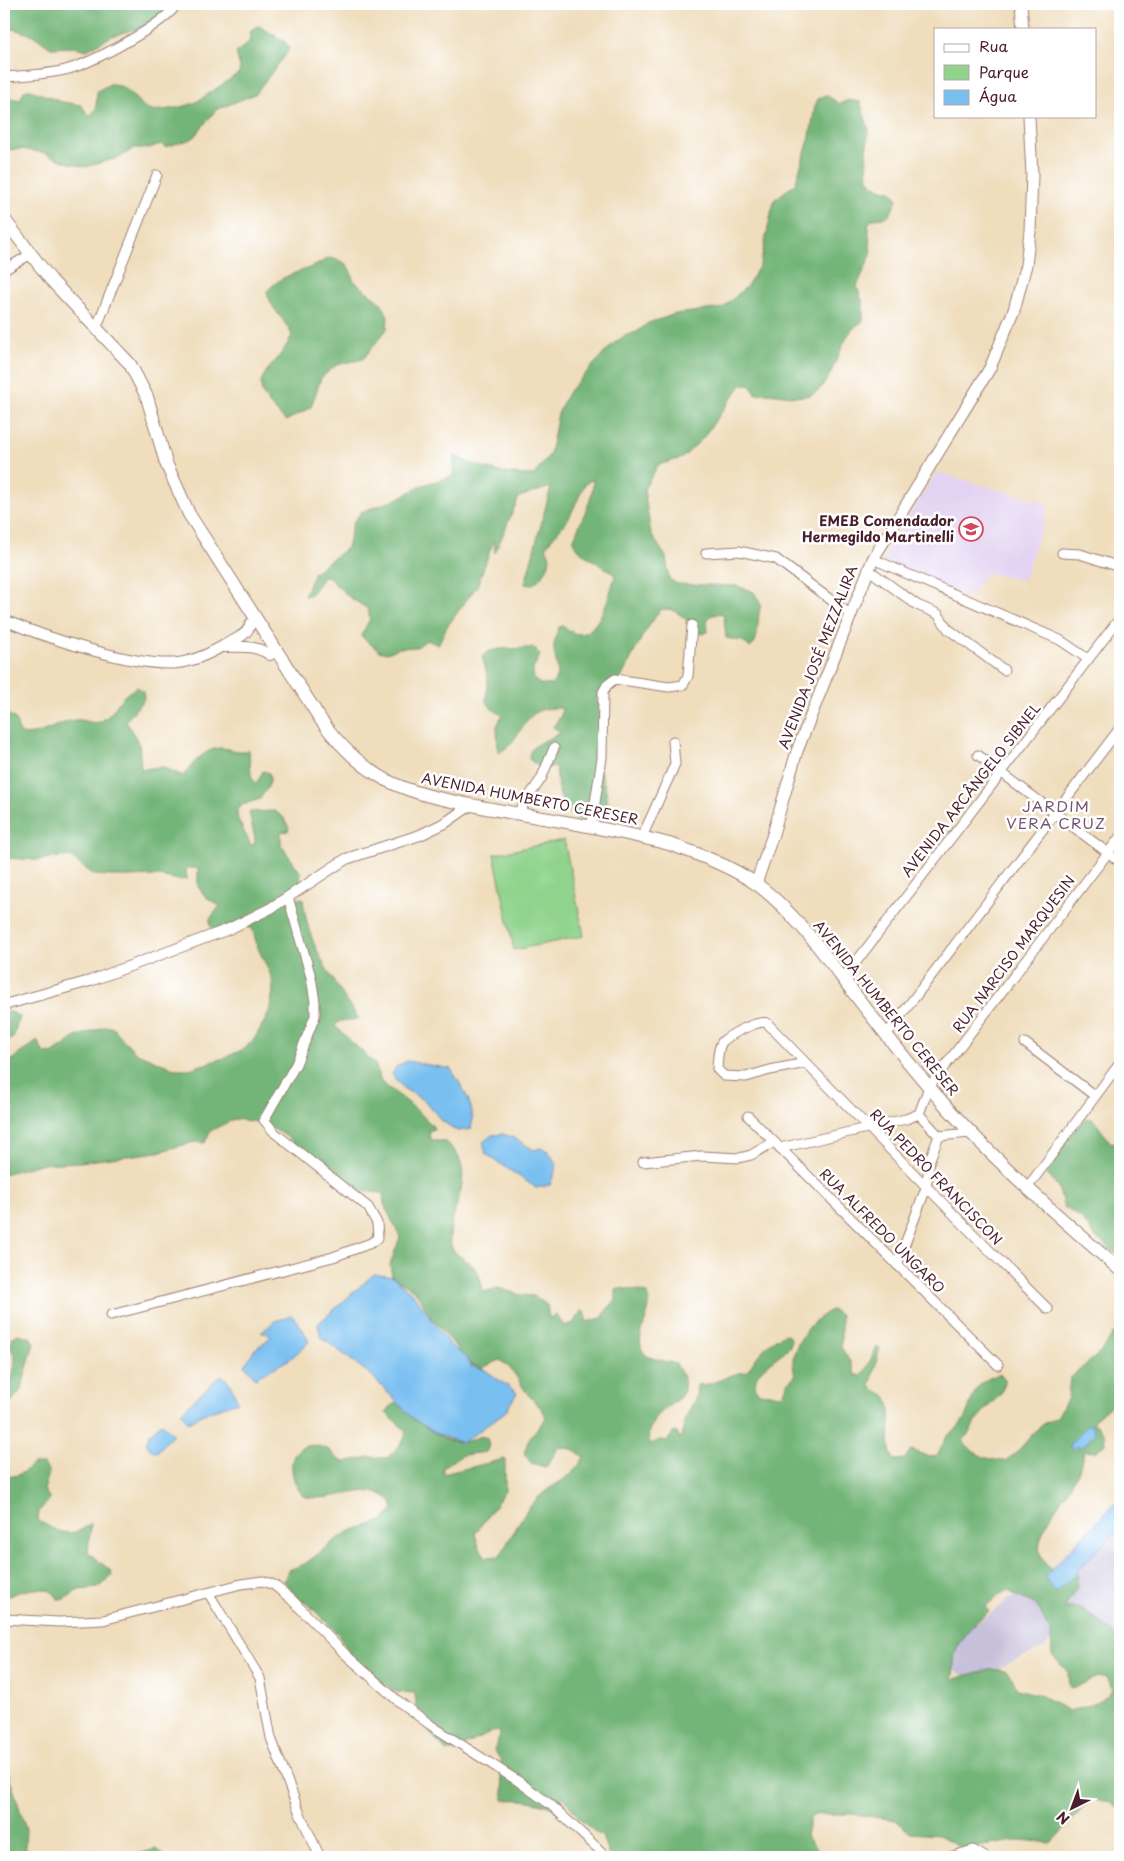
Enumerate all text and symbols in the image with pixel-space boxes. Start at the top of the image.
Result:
legend [934,28,1096,118]
text: Rua [979,34,1008,57]
text: Parque [979,60,1029,83]
text: Água [979,84,1017,107]
place label: EMEB Comendador Hermegildo Martinelli [802,510,955,547]
school or university icon: EMEB Comendador Hermegildo Martinelli [958,516,984,542]
street label: AVENIDA JOSÉ MEZZALIRA [773,562,862,752]
street label: AVENIDA ARCÂNGELO SIBNEL [896,698,1045,881]
street label: AVENIDA HUMBERTO CERESER [420,767,640,830]
district label: JARDIM VERA CRUZ [1006,794,1106,834]
street label: RUA NARCISO MARQUESIN [947,871,1080,1037]
street label: AVENIDA HUMBERTO CERESER [809,915,964,1100]
street label: RUA PEDRO FRANCISCON [865,1104,1007,1250]
street label: RUA ALFREDO UNGARO [815,1163,950,1298]
north arrow [1046,1784,1096,1834]
text: N [1052,1807,1074,1830]

